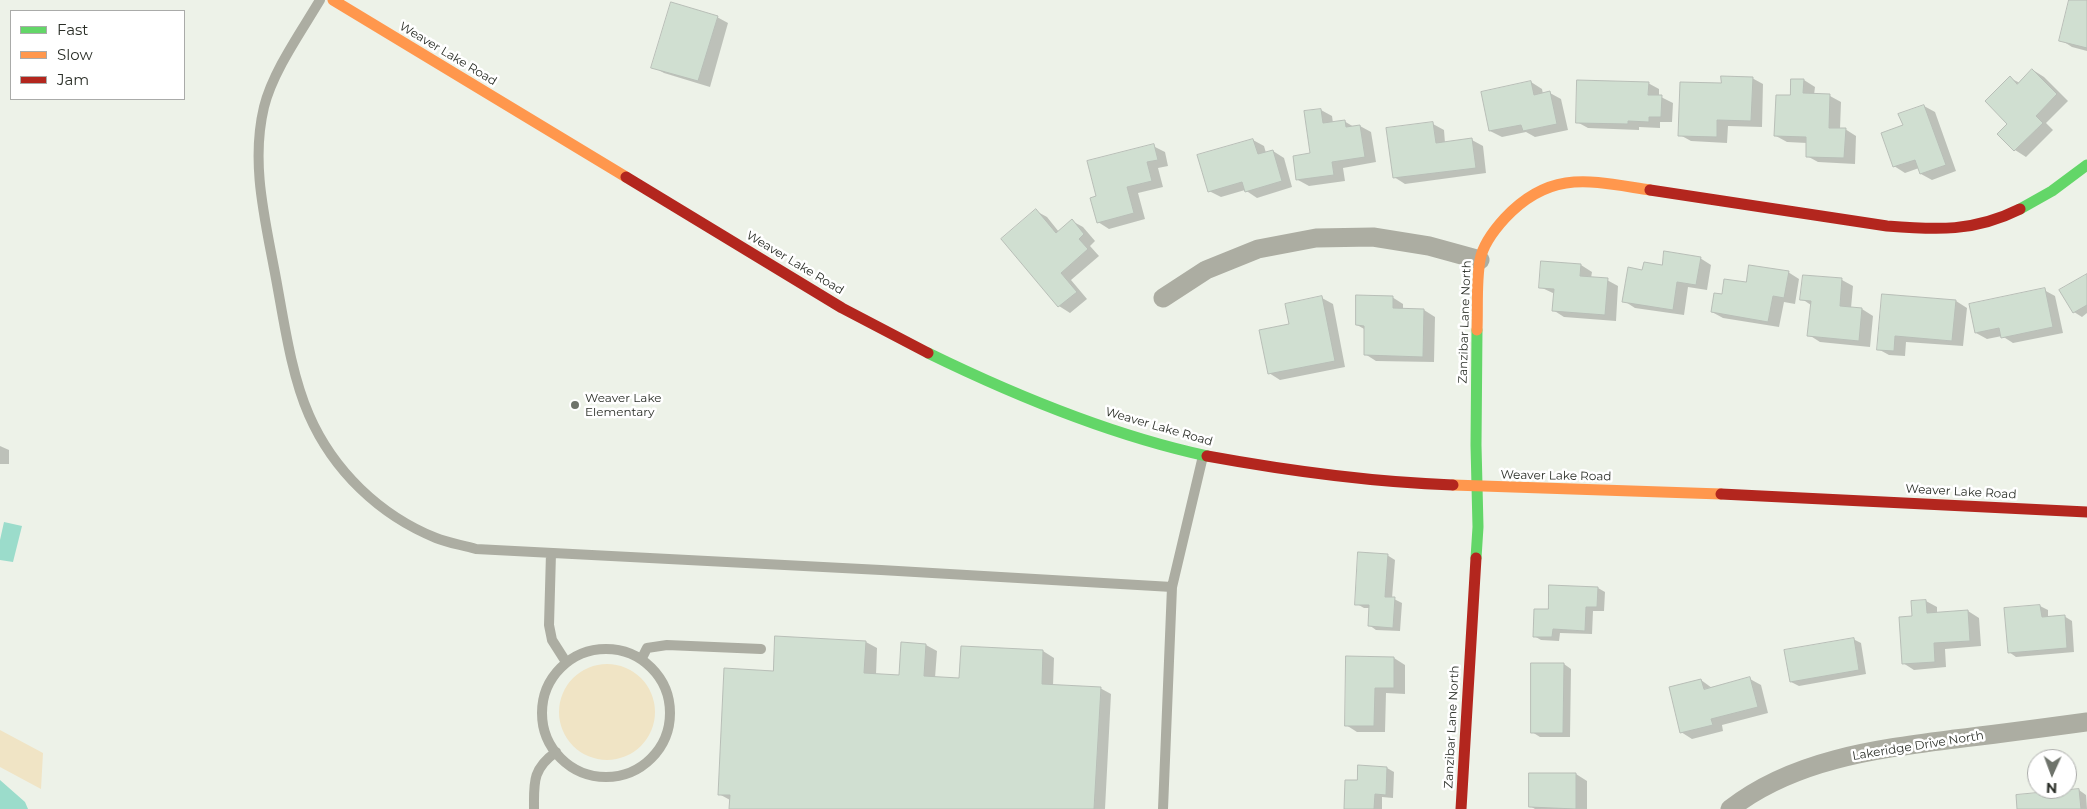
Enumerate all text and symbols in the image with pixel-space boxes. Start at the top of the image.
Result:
legend [10,10,185,100]
street label: Weaver Lake Road [397,19,499,89]
text: Fast [57,20,88,39]
text: Slow [57,45,93,64]
text: Jam [57,70,89,89]
street label: Weaver Lake Road [744,228,846,298]
street label: Zanzibar Lane North [1456,260,1474,384]
place label: Weaver Lake Elementary [585,391,662,419]
marker: Weaver Lake Elementary [569,399,581,411]
street label: Weaver Lake Road [1104,405,1214,449]
street label: Weaver Lake Road [1500,468,1612,484]
street label: Weaver Lake Road [1905,482,2017,502]
street label: Zanzibar Lane North [1442,665,1462,789]
street label: Lakeridge Drive North [1851,728,1985,764]
north arrow [2027,749,2077,799]
text: N [2046,779,2057,797]

